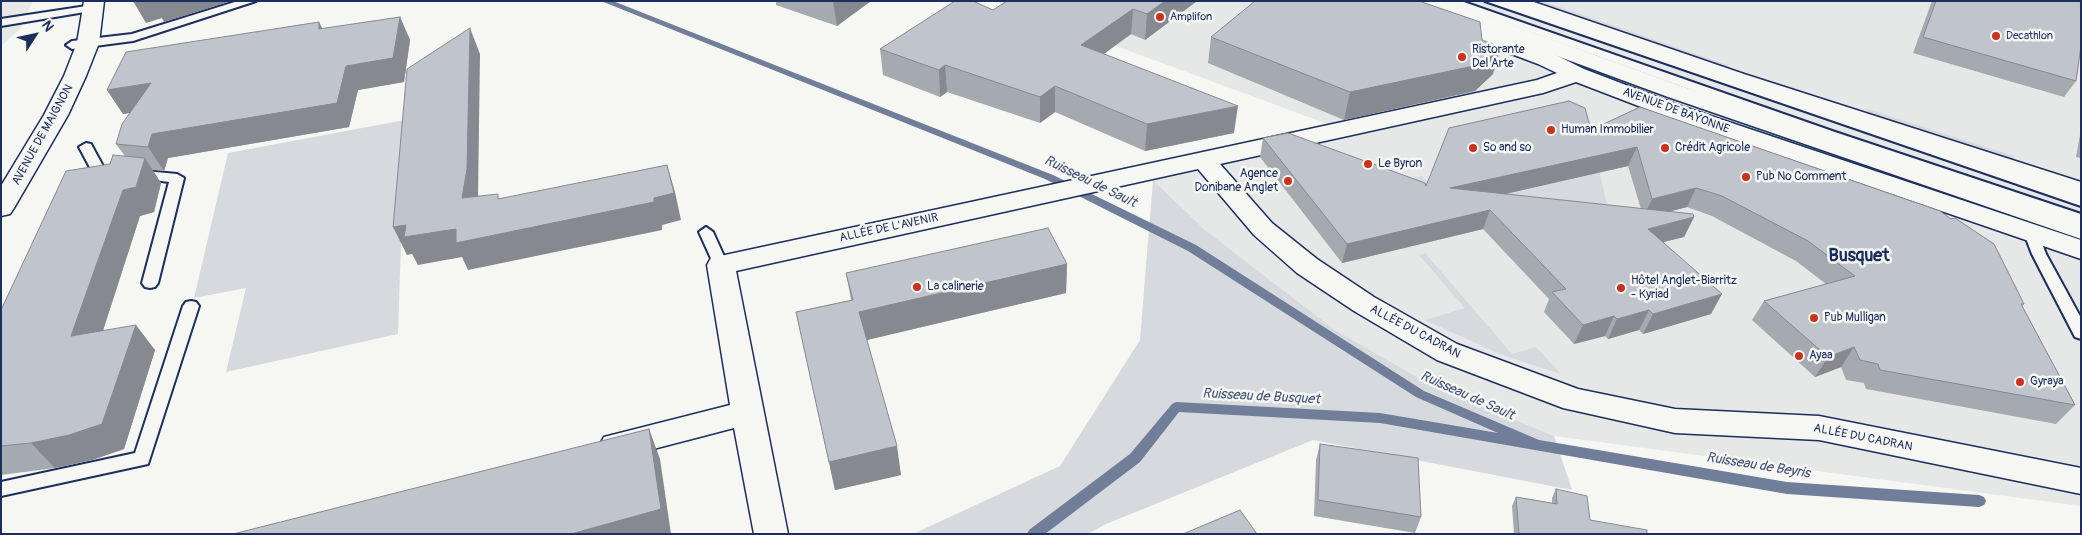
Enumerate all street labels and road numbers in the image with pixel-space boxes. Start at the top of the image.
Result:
street label: AVENUE DE MAIGNON [9,82,77,188]
street label: AVENUE DE BAYONNE [1621,85,1731,137]
street label: ALLÉE DE L'AVENIR [838,210,940,246]
street label: ALLÉE DU CADRAN [1367,302,1463,362]
street label: ALLÉE DU CADRAN [1812,421,1914,455]

